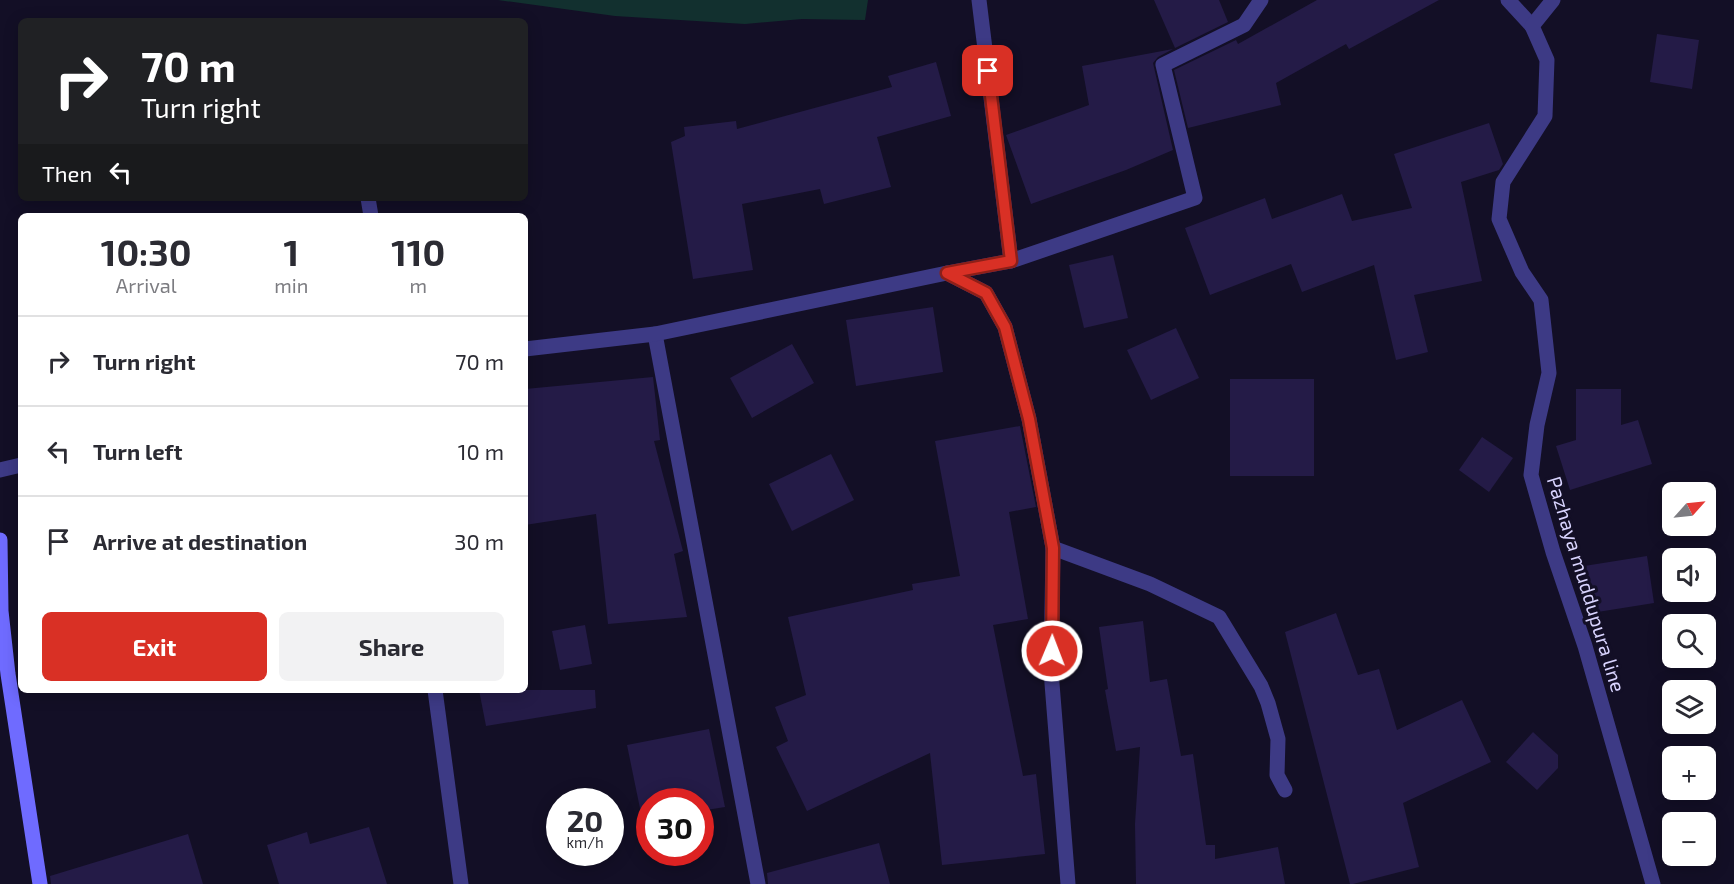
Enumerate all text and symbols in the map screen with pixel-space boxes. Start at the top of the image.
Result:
text: 70 m [141,40,236,90]
icon: right [42,42,120,120]
pin [962,45,1013,96]
icon: arrive [971,54,1004,87]
text: Turn right [141,91,261,123]
icon: left [104,156,137,189]
text: Then [42,160,92,186]
text: 10:30 [101,230,192,273]
text: 1 [284,230,299,273]
text: 110 [391,230,445,273]
text: Arrival [116,273,177,297]
text: min [274,273,308,297]
text: m [409,273,427,297]
icon: right [42,345,75,378]
text: Turn right [93,348,195,374]
text: 70 m [455,348,504,374]
icon: left [42,435,75,468]
text: Turn left [93,438,182,464]
text: 10 m [458,438,504,464]
street label: Pazhaya muddupura line [1543,473,1631,695]
north arrow [1662,482,1716,536]
map controls [1662,482,1716,866]
icon: arrive [42,525,75,558]
text: Arrive at destination [93,528,307,554]
text: 30 m [454,528,504,554]
button: sound [1662,548,1716,602]
button: Exit [42,612,267,681]
button: Share [279,612,504,681]
button: search [1662,614,1716,668]
position arrow [1020,619,1084,683]
button: layers [1662,680,1716,734]
button: + [1662,746,1716,800]
speed limit sign: 30 [636,788,714,866]
text: 20 [567,802,603,838]
button: − [1662,812,1716,866]
text: km/h [566,833,604,851]

